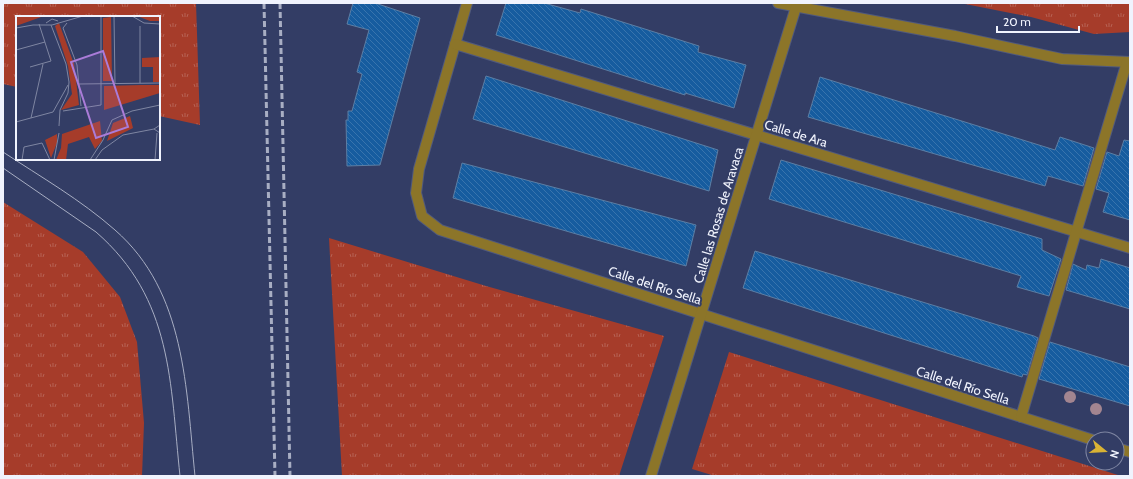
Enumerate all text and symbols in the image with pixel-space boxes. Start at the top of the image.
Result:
scale bar [997,8,1079,34]
text: 20 m [1003,14,1031,29]
inset map [16,16,160,160]
street label: Calle de Ara [763,116,830,150]
street label: Calle las Rosas de Aravaca [690,144,747,285]
street label: Calle del Río Sella [606,262,704,308]
street label: Calle del Río Sella [914,362,1012,408]
north arrow [1085,431,1125,471]
text: N [1107,448,1122,460]

